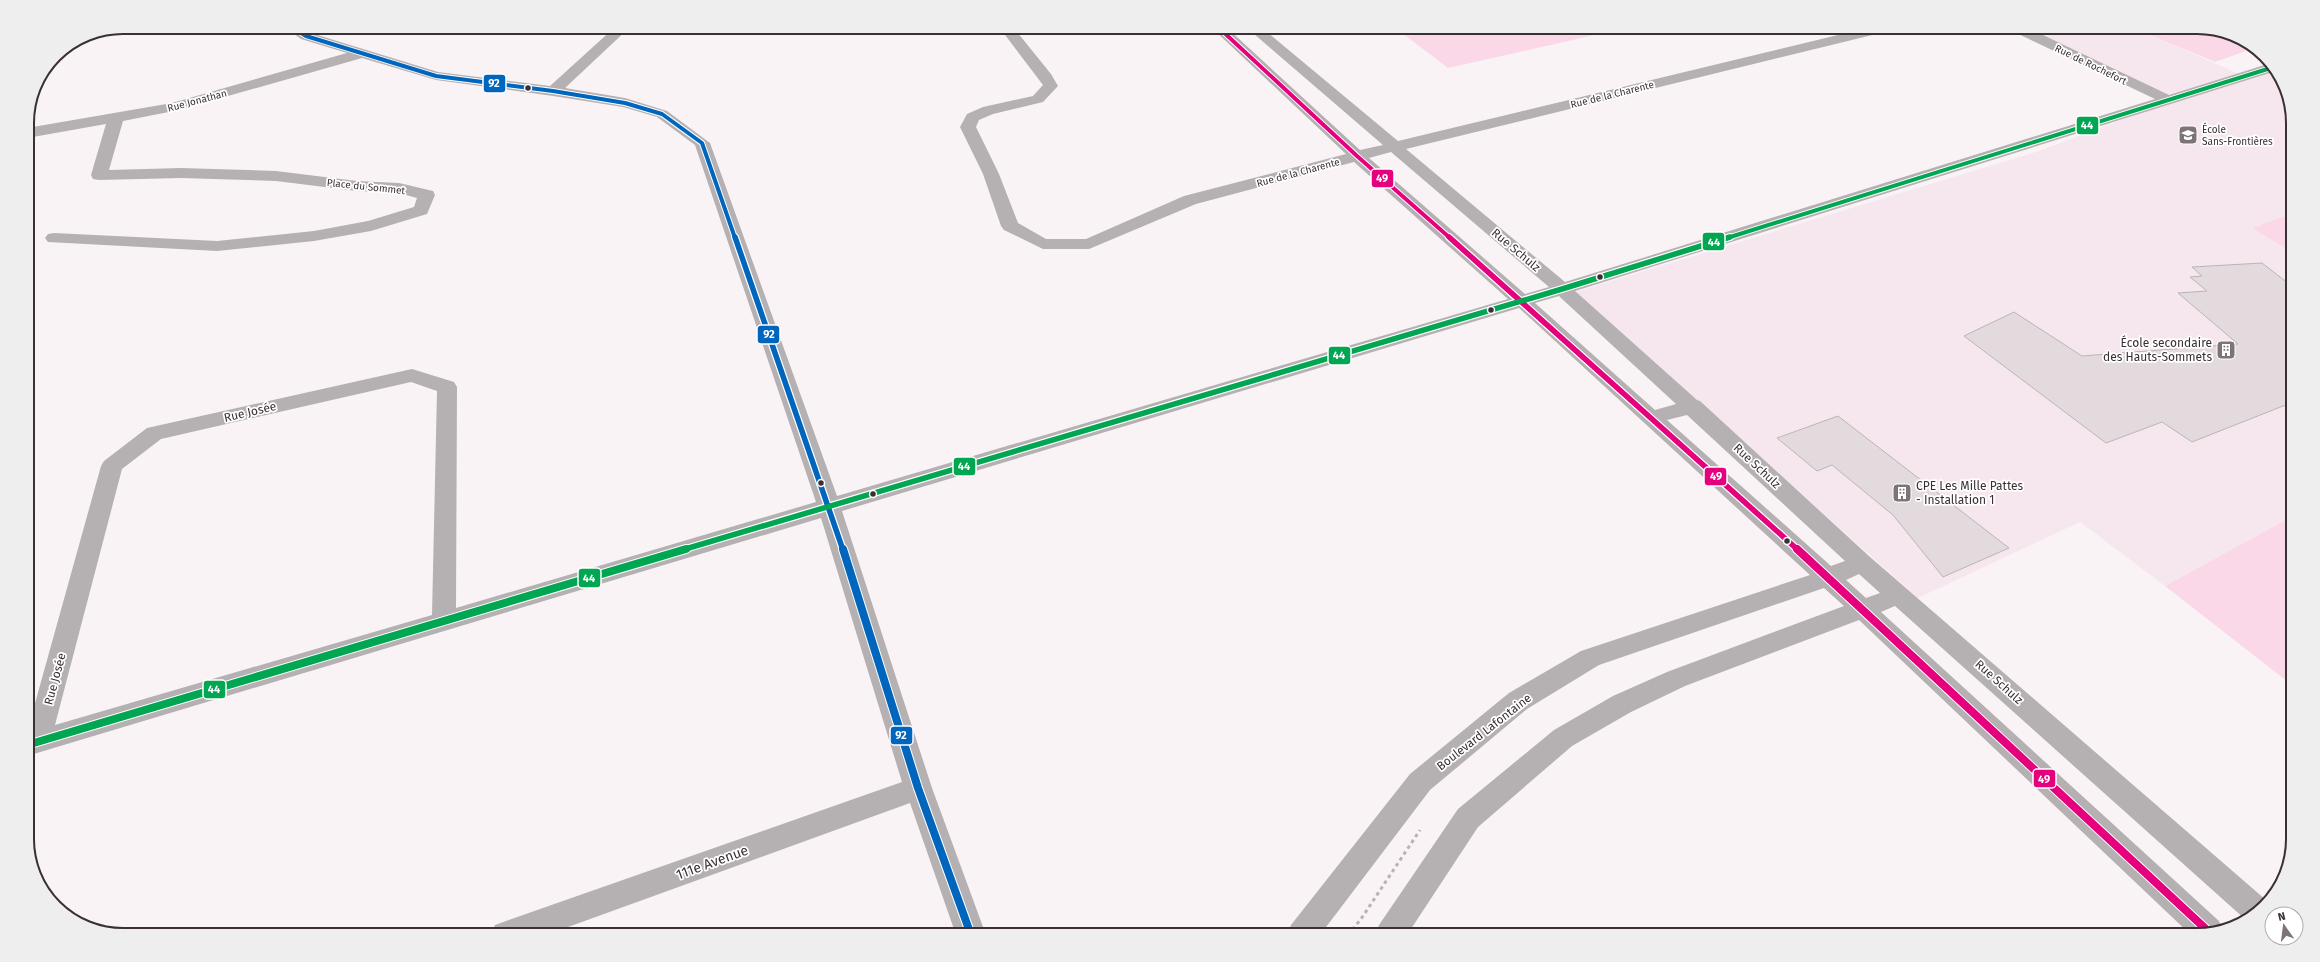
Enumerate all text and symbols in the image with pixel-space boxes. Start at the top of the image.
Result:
street label: Rue de Rochefort [2053,42,2129,88]
line badge: 92 [483,74,506,93]
text: 92 [488,77,500,90]
street label: Rue de la Charente [1569,79,1655,111]
unlabelled marker [523,83,533,93]
street label: Rue Jonathan [166,87,228,115]
line badge: 44 [2076,116,2099,135]
text: 44 [2081,119,2093,132]
place label: École Sans-Frontières [2202,122,2273,148]
school or university icon: École Sans-Frontières [2177,124,2199,146]
street label: Rue de la Charente [1255,156,1341,190]
line badge: 49 [1371,169,1394,188]
text: 49 [1376,172,1388,185]
street label: Place du Sommet [326,177,406,197]
street label: Rue Schulz [1489,226,1543,274]
line badge: 44 [1702,232,1725,251]
text: 44 [1708,236,1720,249]
unlabelled marker [1595,272,1605,282]
unlabelled marker [1486,305,1496,315]
line badge: 92 [757,325,780,344]
text: 92 [763,328,775,341]
place label: École secondaire des Hauts-Sommets [2103,335,2212,364]
building icon: École secondaire des Hauts-Sommets [2215,339,2237,361]
line badge: 44 [1328,346,1351,365]
text: 44 [1333,349,1345,362]
street label: Rue Josée [222,399,278,425]
street label: Rue Schulz [1731,441,1783,491]
line badge: 44 [953,457,976,476]
text: 44 [958,460,970,473]
line badge: 49 [1704,467,1727,486]
text: 49 [1710,470,1722,483]
unlabelled marker [816,478,826,488]
place label: CPE Les Mille Pattes - Installation 1 [1916,479,2024,507]
building icon: CPE Les Mille Pattes - Installation 1 [1891,482,1913,504]
unlabelled marker [868,489,878,499]
unlabelled marker [1782,536,1792,546]
line badge: 44 [578,568,601,588]
text: 44 [583,572,595,585]
street label: Rue Josée [41,651,69,707]
street label: Rue Schulz [1972,657,2026,707]
line badge: 44 [203,680,226,699]
text: 44 [208,683,220,696]
street label: Boulevard Lafontaine [1434,691,1534,773]
line badge: 92 [890,726,913,745]
text: 92 [895,729,907,742]
line badge: 49 [2033,769,2056,788]
text: 49 [2038,773,2050,786]
street label: 111e Avenue [674,842,751,883]
north arrow [2264,906,2304,946]
text: N [2277,910,2287,924]

